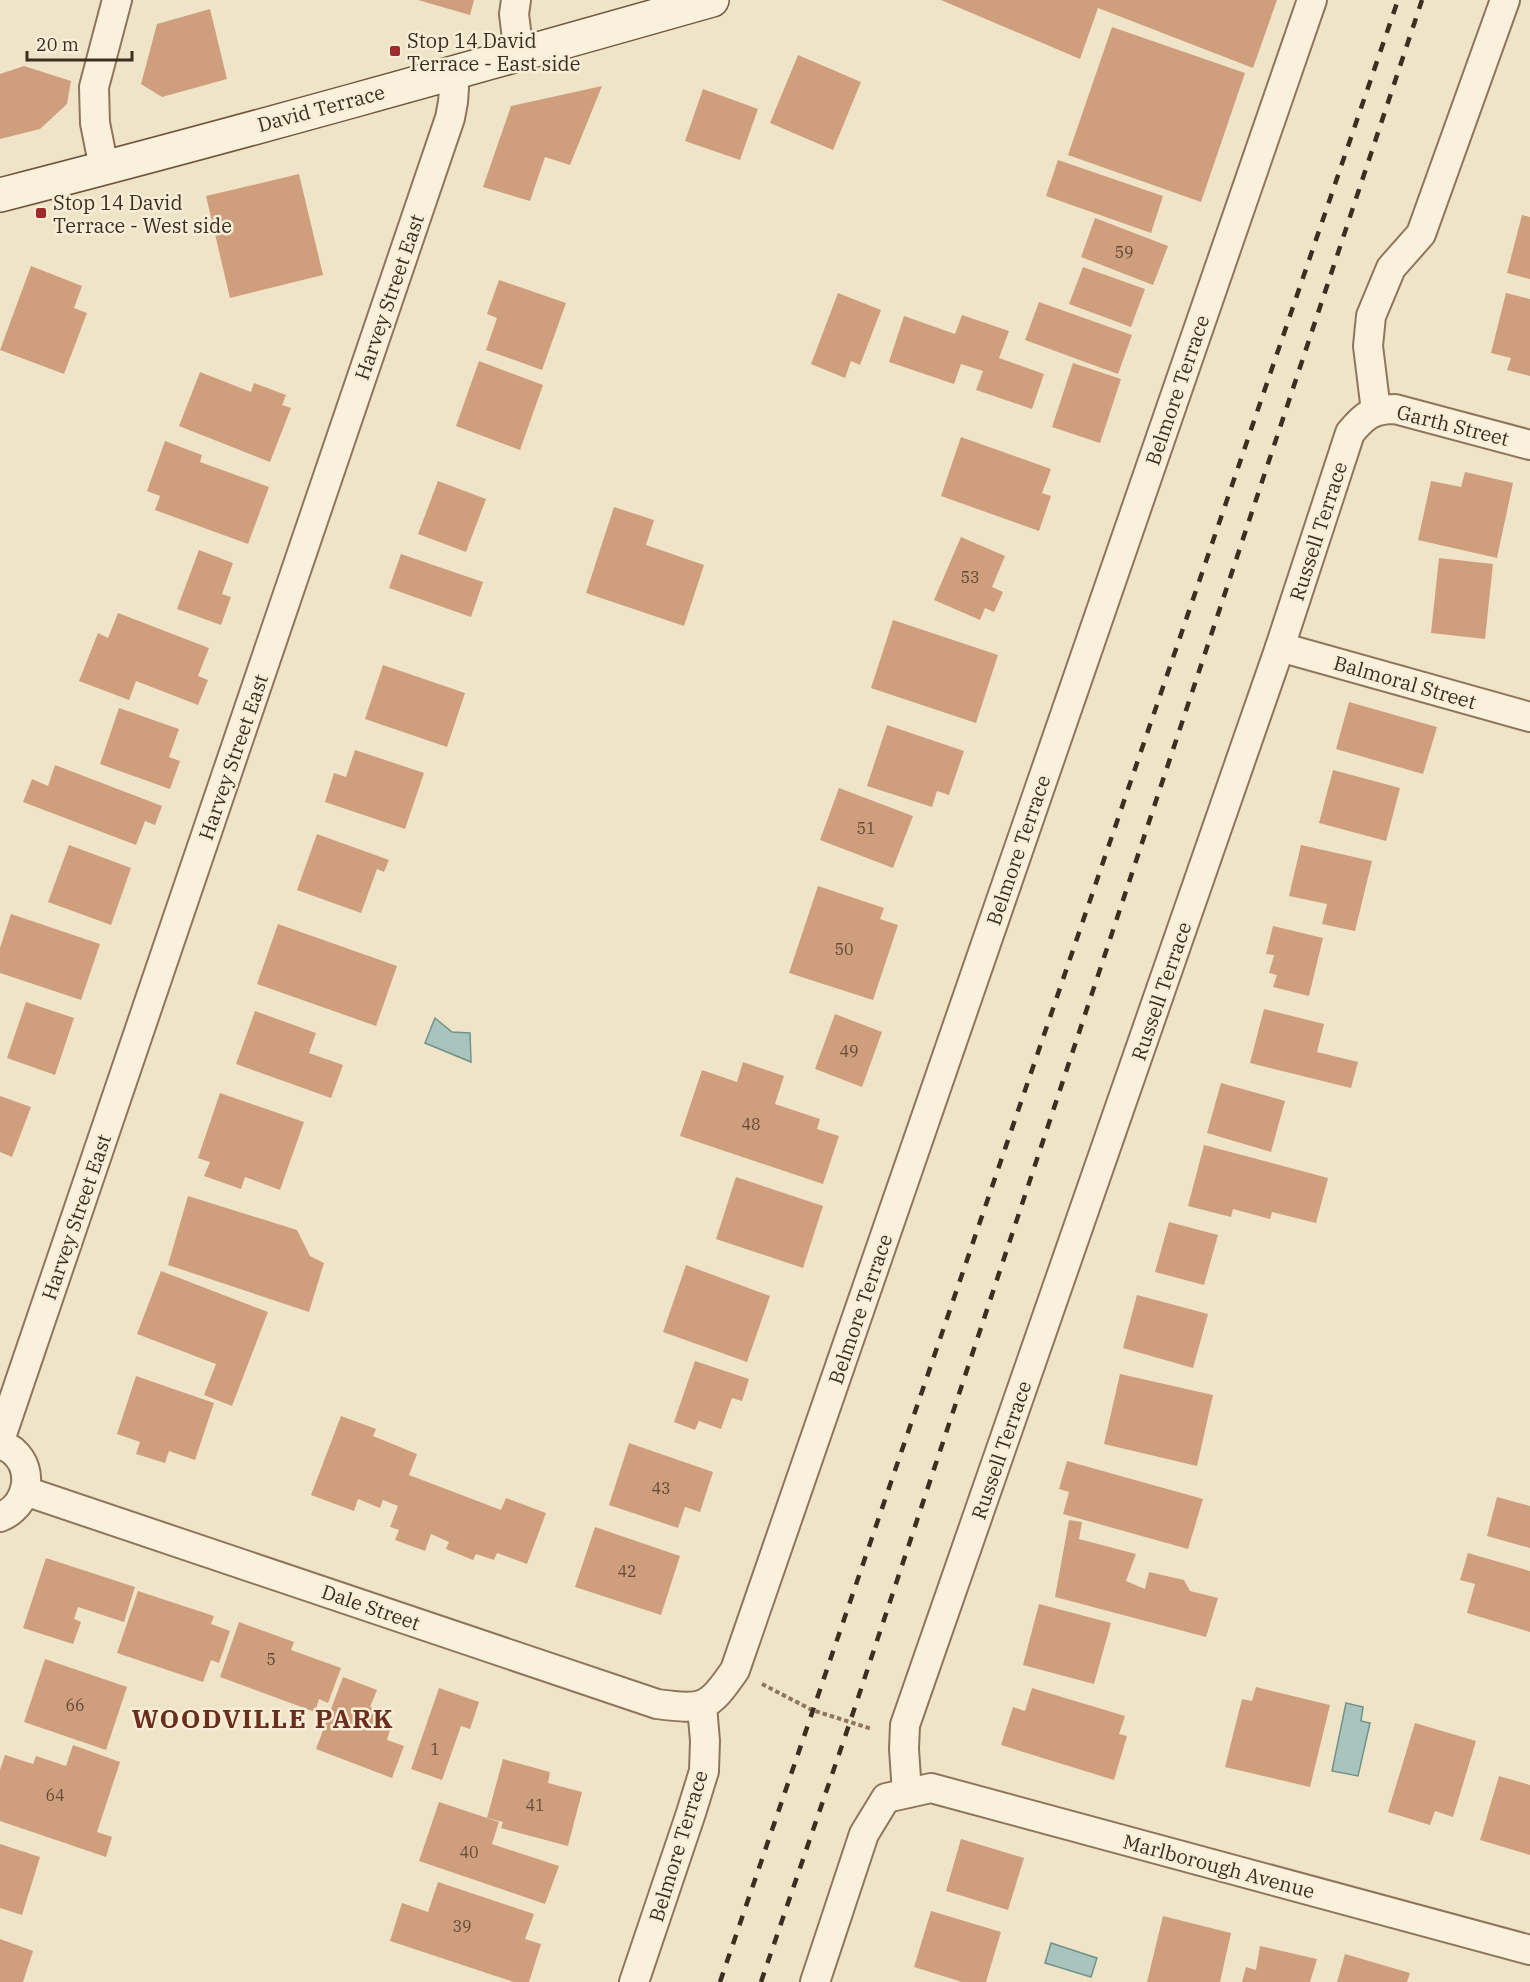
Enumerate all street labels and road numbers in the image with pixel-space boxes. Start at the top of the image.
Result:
street label: David Terrace [254,78,388,138]
street label: Harvey Street East [348,210,430,384]
street label: Belmore Terrace [1139,311,1215,469]
street label: Garth Street [1394,398,1512,452]
street label: Russell Terrace [1283,458,1353,604]
street label: Balmoral Street [1330,649,1480,715]
street label: Harvey Street East [192,670,274,844]
street label: Belmore Terrace [980,771,1056,929]
street label: Russell Terrace [1125,918,1197,1064]
street label: Harvey Street East [35,1130,117,1304]
street label: Belmore Terrace [822,1230,898,1388]
street label: Russell Terrace [965,1377,1037,1523]
street label: Dale Street [318,1578,424,1636]
street label: Belmore Terrace [642,1767,714,1925]
street label: Marlborough Avenue [1120,1827,1318,1905]

